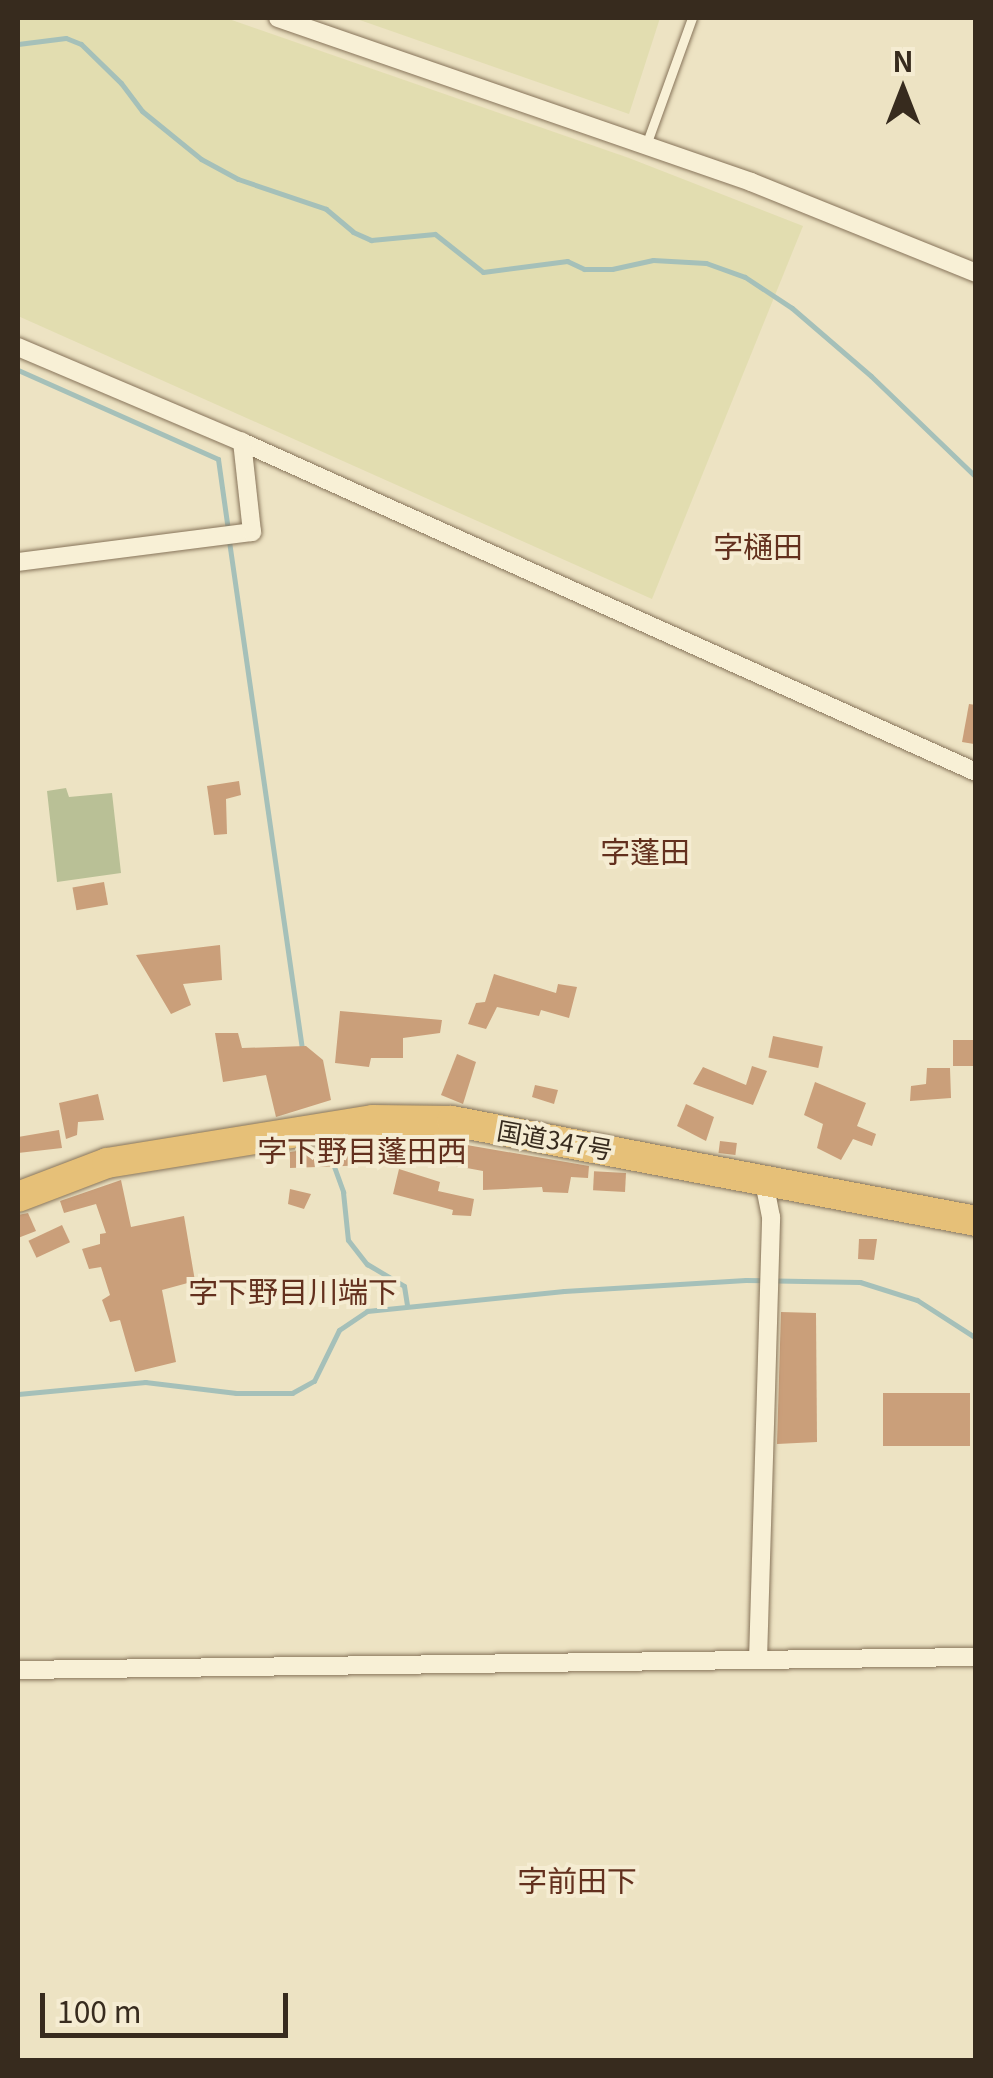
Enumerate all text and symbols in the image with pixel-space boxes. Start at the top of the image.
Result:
north arrow [853,40,953,140]
text: N [893,40,913,80]
district label: 字樋田 [713,527,803,563]
district label: 字蓬田 [600,832,690,868]
street label: 国道347号 [495,1114,615,1164]
district label: 字下野目蓬田西 [257,1131,467,1167]
district label: 字下野目川端下 [188,1272,398,1308]
district label: 字前田下 [517,1861,637,1897]
scale bar [45,1973,292,2035]
text: 100 m [57,1988,141,2032]

